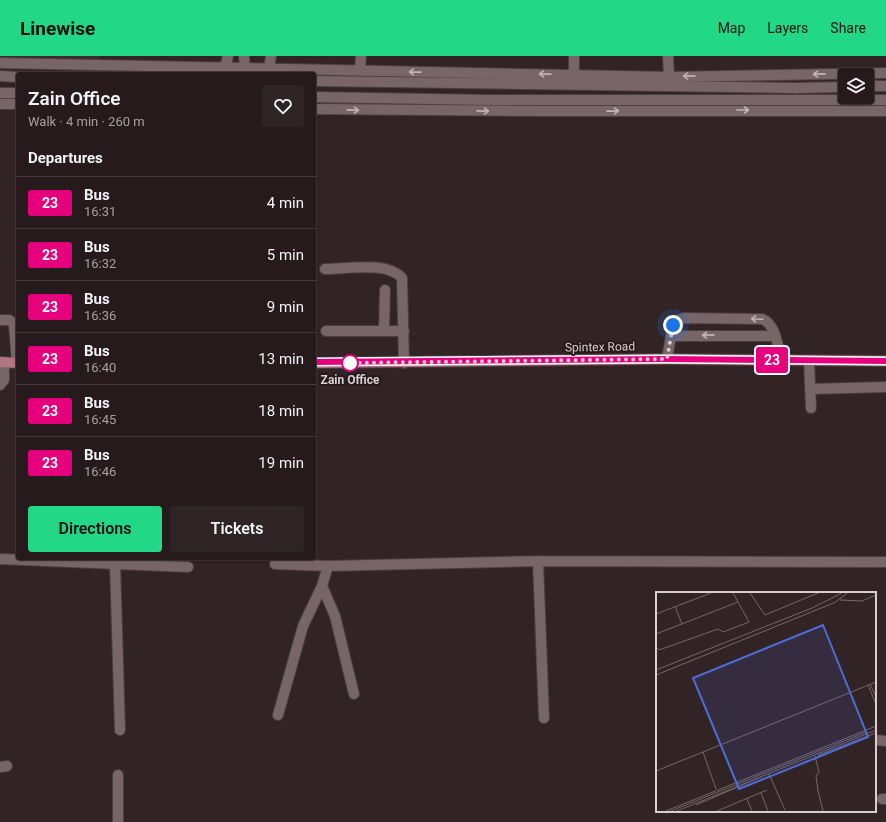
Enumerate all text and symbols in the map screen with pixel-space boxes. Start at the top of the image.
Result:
text: Linewise [20,17,95,40]
text: Map [718,20,745,36]
text: Layers [767,20,808,36]
text: Share [830,20,866,36]
one-way arrow [409,68,422,76]
map controls [838,68,874,104]
button: layers [838,68,874,104]
one-way arrow [813,70,826,78]
one-way arrow [539,71,552,78]
one-way arrow [683,72,696,80]
button: heart [262,85,304,127]
text: Zain Office [28,87,121,110]
one-way arrow [346,106,359,113]
one-way arrow [736,106,749,114]
one-way arrow [476,107,489,115]
one-way arrow [606,107,619,115]
text: Walk · 4 min · 260 m [28,114,145,129]
text: Departures [28,149,103,167]
text: Bus [84,186,110,204]
text: 4 min [267,194,304,212]
text: 23 [42,195,58,211]
text: 16:31 [84,204,116,219]
text: Bus [84,238,110,256]
text: 5 min [267,246,304,264]
text: 23 [42,247,58,263]
text: 16:32 [84,256,116,271]
text: Bus [84,290,110,308]
text: 9 min [267,298,304,316]
text: 23 [42,299,58,315]
text: 16:36 [84,308,116,323]
your location [663,315,683,335]
one-way arrow [751,316,764,323]
one-way arrow [702,331,715,339]
street label: Spintex Road [565,339,635,355]
text: Bus [84,342,110,360]
line badge: 23 [754,347,790,373]
text: 13 min [258,350,304,368]
text: 23 [42,351,58,367]
text: 23 [764,352,780,368]
marker: Zain Office [341,354,359,372]
text: 16:40 [84,360,116,375]
place label: Zain Office [321,373,380,387]
text: Bus [84,394,110,412]
text: 18 min [258,402,304,420]
text: 23 [42,403,58,419]
text: 16:45 [84,412,116,427]
text: Bus [84,446,110,464]
text: 19 min [258,454,304,472]
text: 23 [42,455,58,471]
text: 16:46 [84,464,116,479]
button: Directions [28,506,162,552]
button: Tickets [170,506,304,552]
inset map [656,592,876,812]

